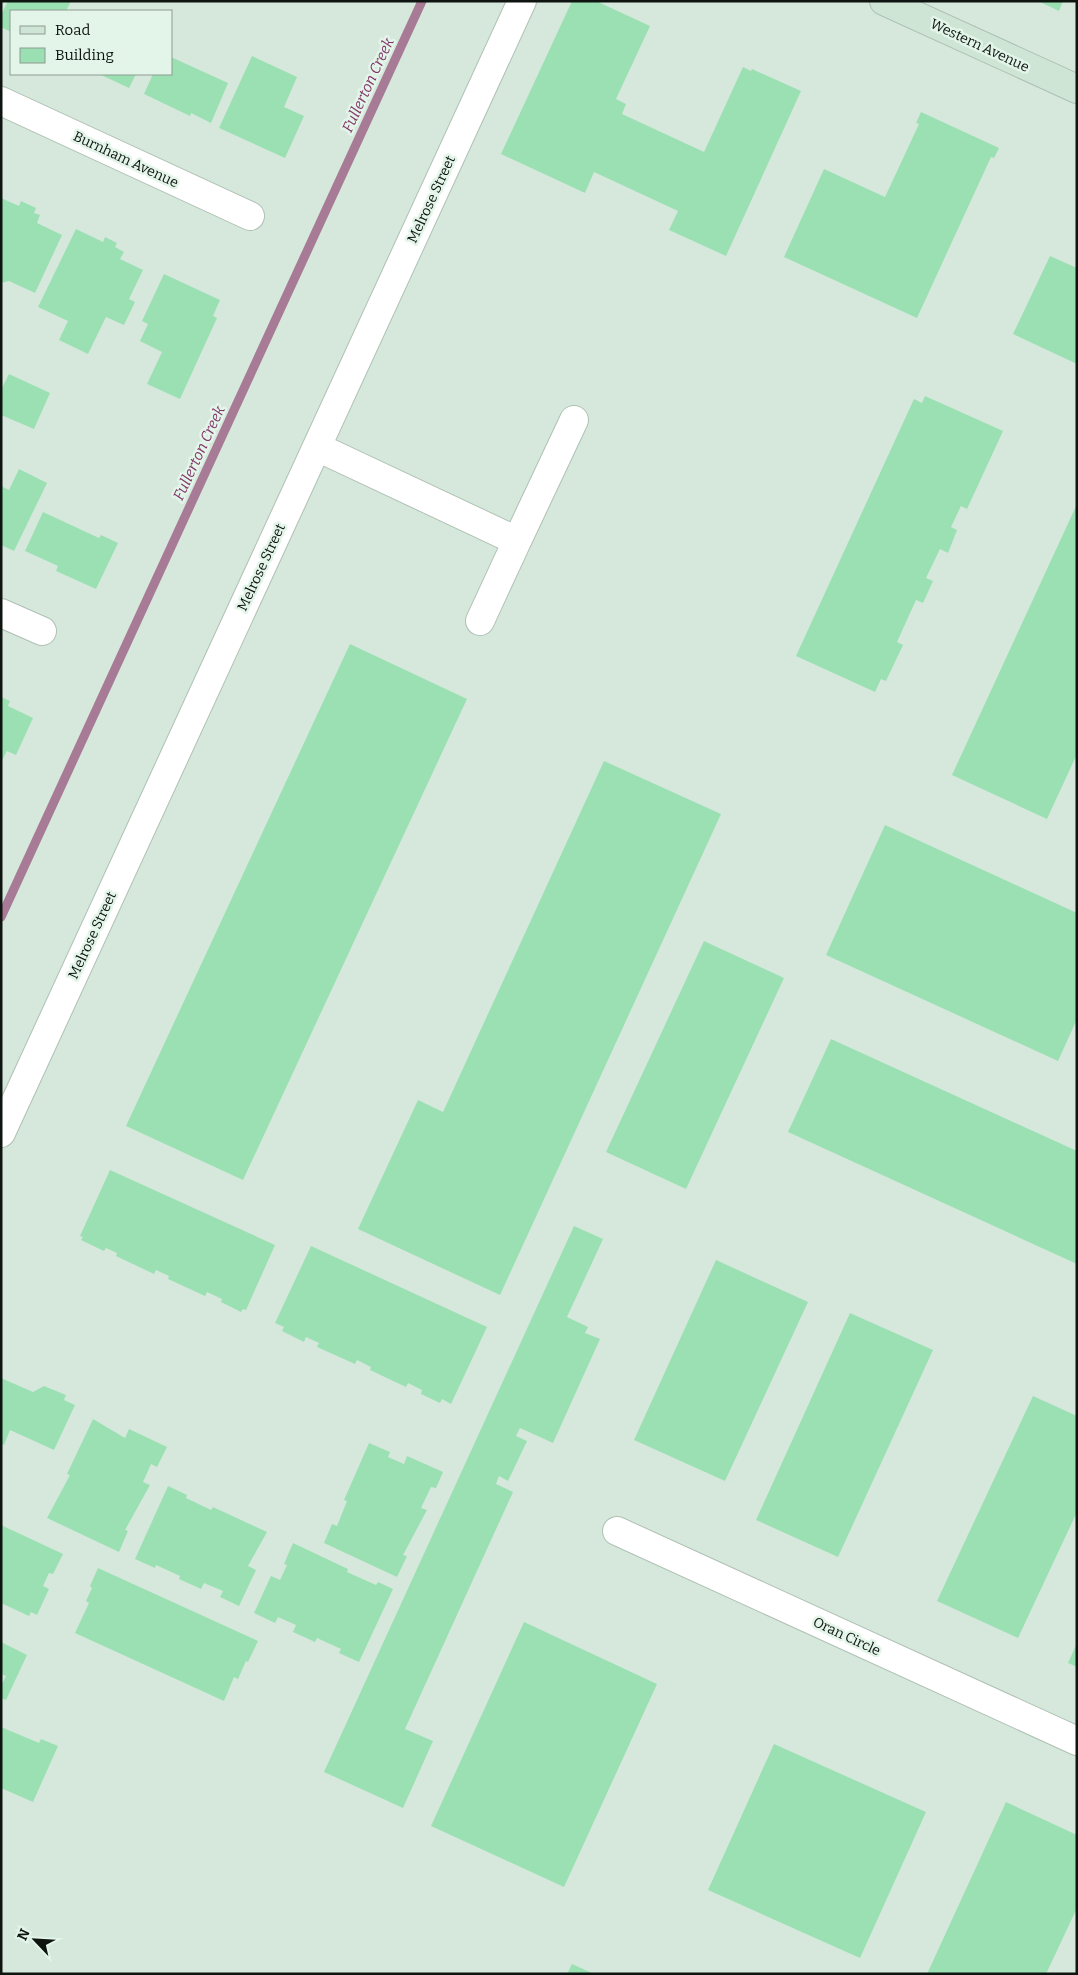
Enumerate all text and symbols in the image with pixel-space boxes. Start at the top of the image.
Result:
legend [10,10,172,75]
street label: Western Avenue [928,15,1032,76]
text: Road [55,21,90,39]
water label: Fullerton Creek [338,34,398,135]
text: Building [55,46,114,64]
street label: Burnham Avenue [70,128,181,191]
street label: Melrose Street [404,153,459,246]
water label: Fullerton Creek [169,402,229,503]
street label: Melrose Street [234,521,289,614]
street label: Melrose Street [65,889,120,982]
street label: Oran Circle [810,1613,883,1659]
north arrow [10,1915,60,1965]
text: N [14,1926,34,1943]

